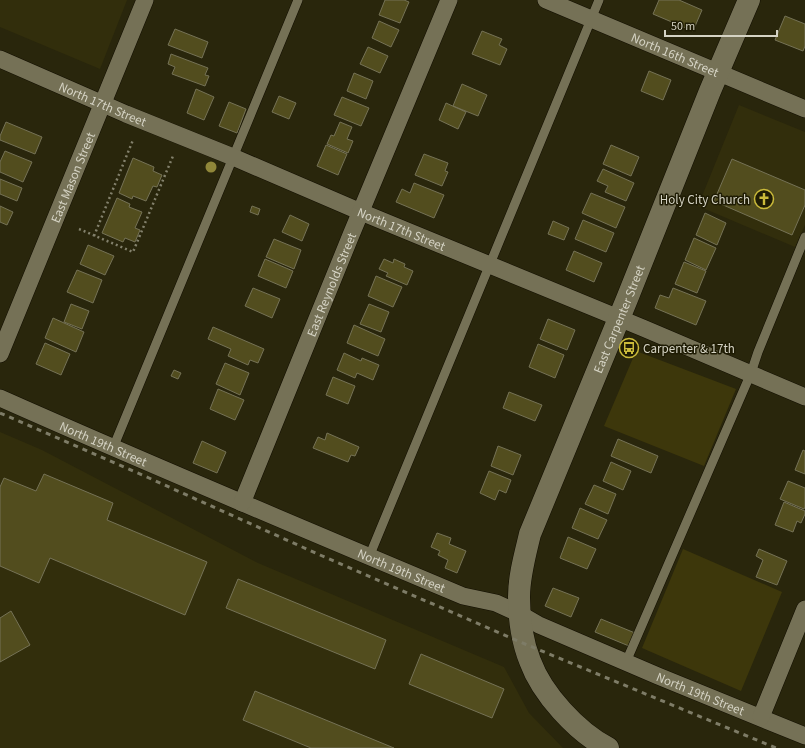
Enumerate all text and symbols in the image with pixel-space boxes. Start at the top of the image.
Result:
scale bar [665,12,777,38]
text: 50 m [671,18,695,35]
street label: North 16th Street [628,29,722,82]
street label: North 17th Street [56,78,149,131]
street label: East Mason Street [47,129,100,226]
church icon: Holy City Church [753,188,775,210]
place label: Holy City Church [660,191,750,209]
street label: North 17th Street [354,203,449,256]
street label: East Reynolds Street [303,229,361,340]
street label: East Carpenter Street [589,262,650,376]
bus stop icon: Carpenter & 17th [618,337,640,359]
place label: Carpenter & 17th [643,340,735,358]
street label: North 19th Street [56,417,150,471]
street label: North 19th Street [355,545,448,598]
street label: North 19th Street [653,668,747,721]

